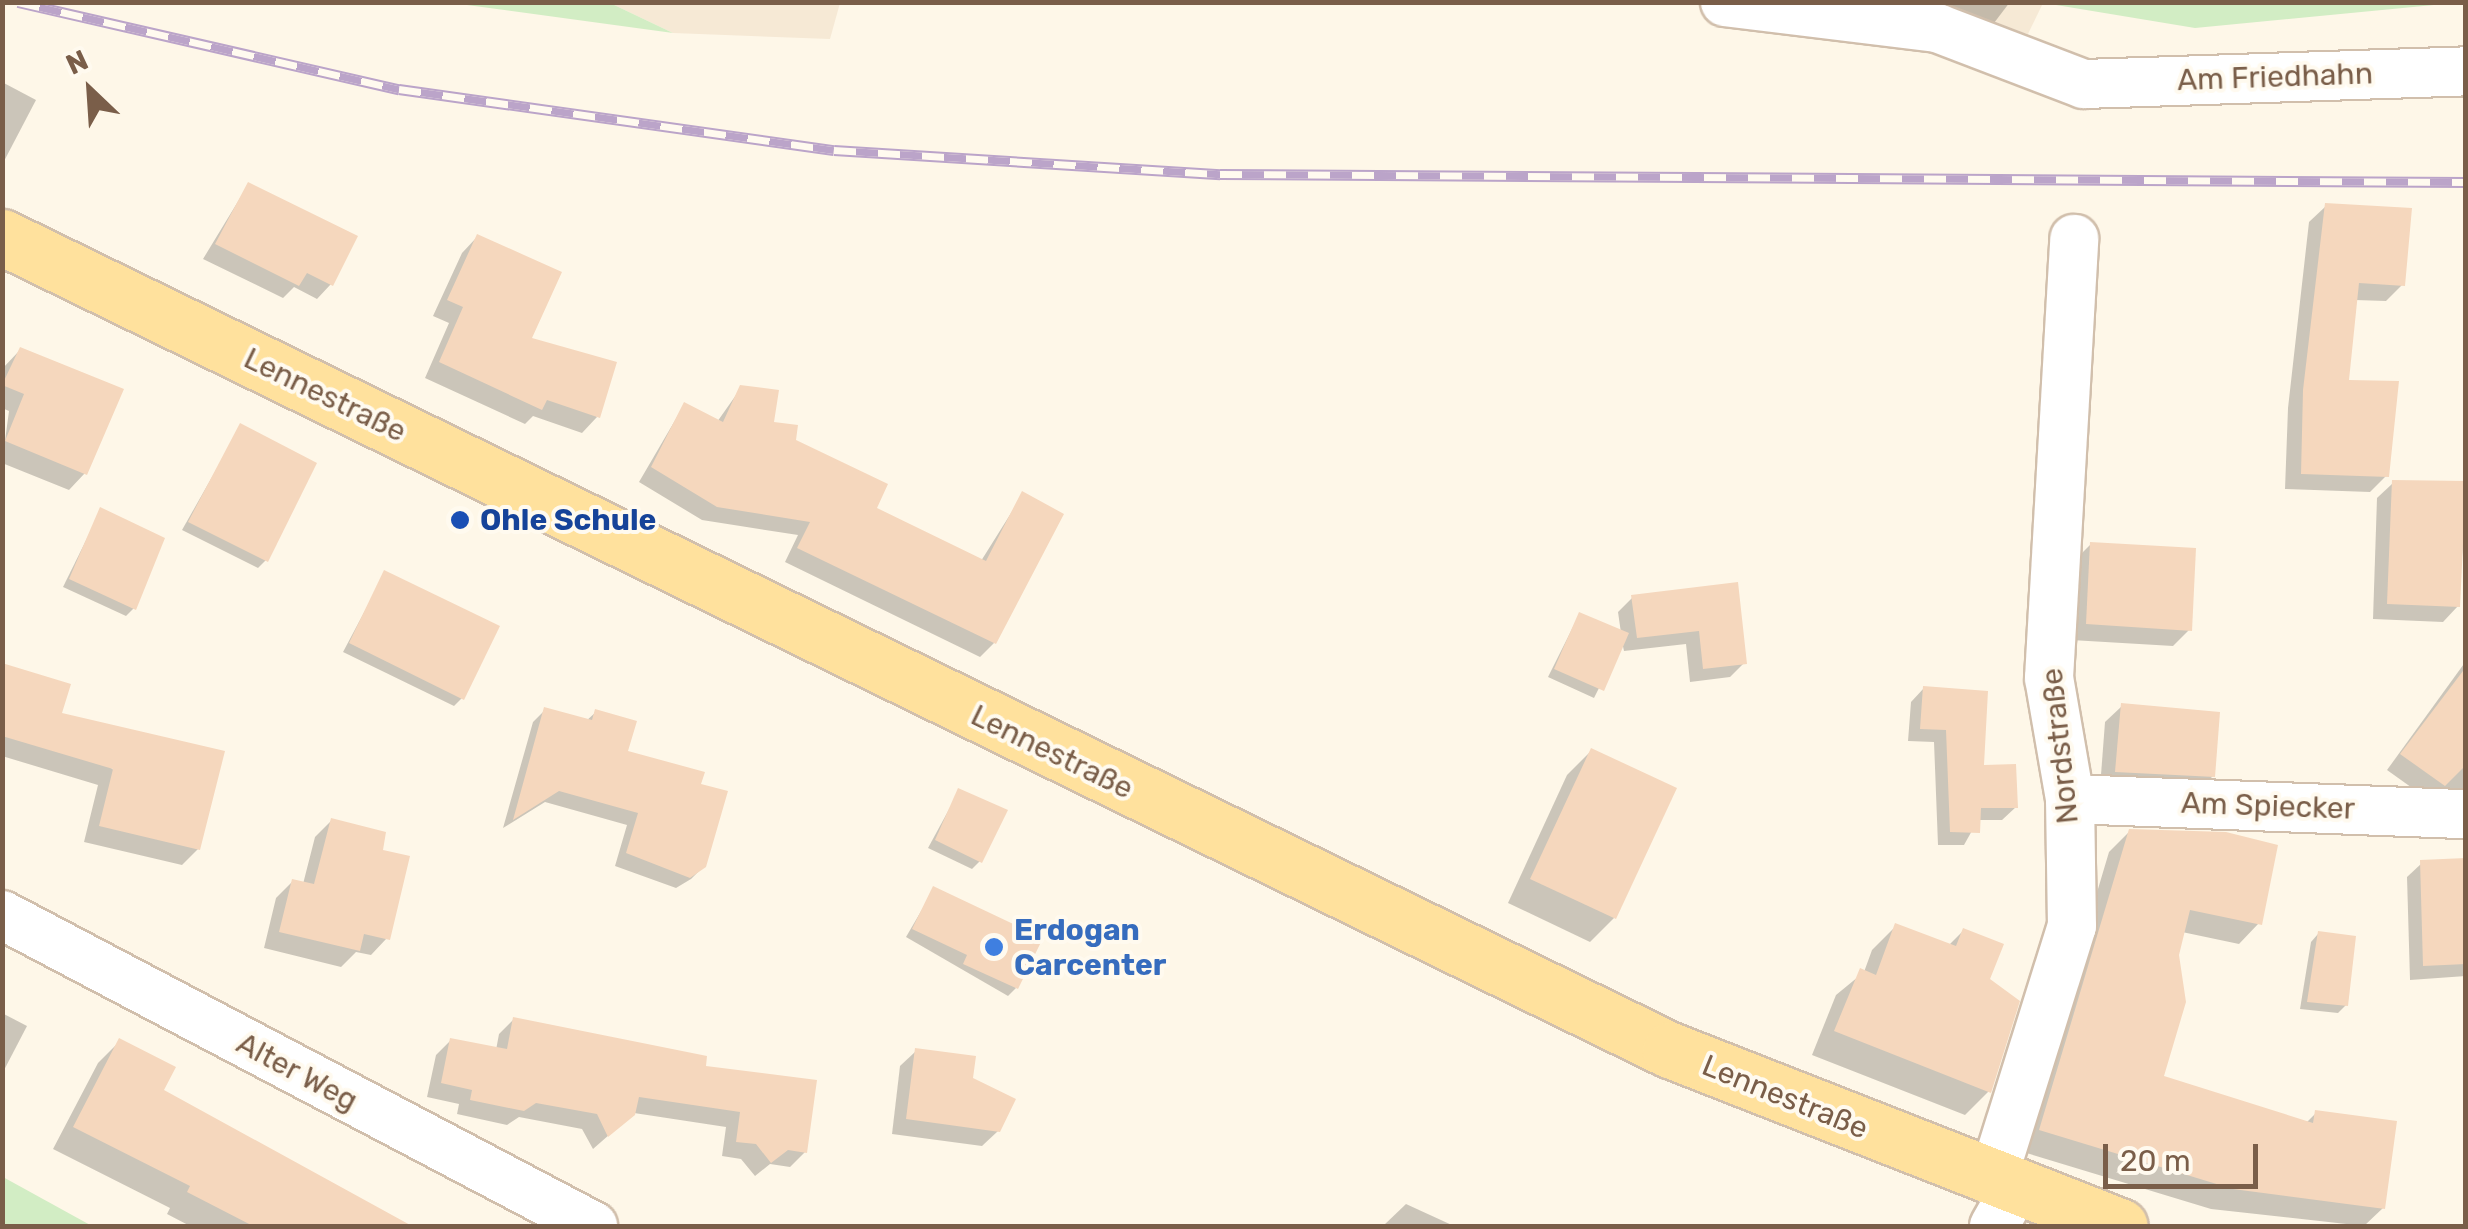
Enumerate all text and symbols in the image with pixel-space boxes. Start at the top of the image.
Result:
north arrow [40,40,140,140]
text: N [61,43,93,82]
street label: Am Friedhahn [2177,56,2373,98]
street label: Lennestraße [238,340,412,450]
place label: Ohle Schule [480,502,656,538]
marker: Ohle Schule [449,509,471,531]
street label: Nordstraße [2034,666,2086,826]
street label: Lennestraße [965,697,1139,807]
street label: Am Spiecker [2180,785,2356,827]
place label: Erdogan Carcenter [1014,912,1166,982]
marker: Erdogan Carcenter [983,936,1005,958]
street label: Alter Weg [230,1025,364,1119]
street label: Lennestraße [1697,1047,1873,1147]
scale bar [2108,1124,2263,1186]
text: 20 m [2120,1143,2191,1179]

